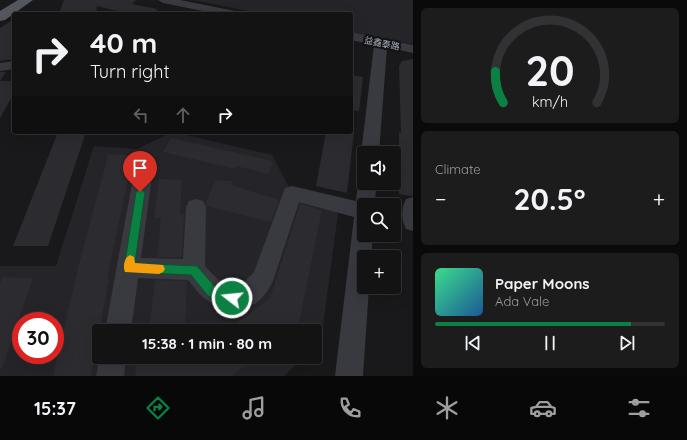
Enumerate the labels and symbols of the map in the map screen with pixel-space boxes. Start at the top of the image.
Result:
street label: 益鑫泰路 [363,34,401,52]
pin [123,151,157,192]
position arrow [211,277,253,319]
speed limit sign: 30 [12,312,64,364]

